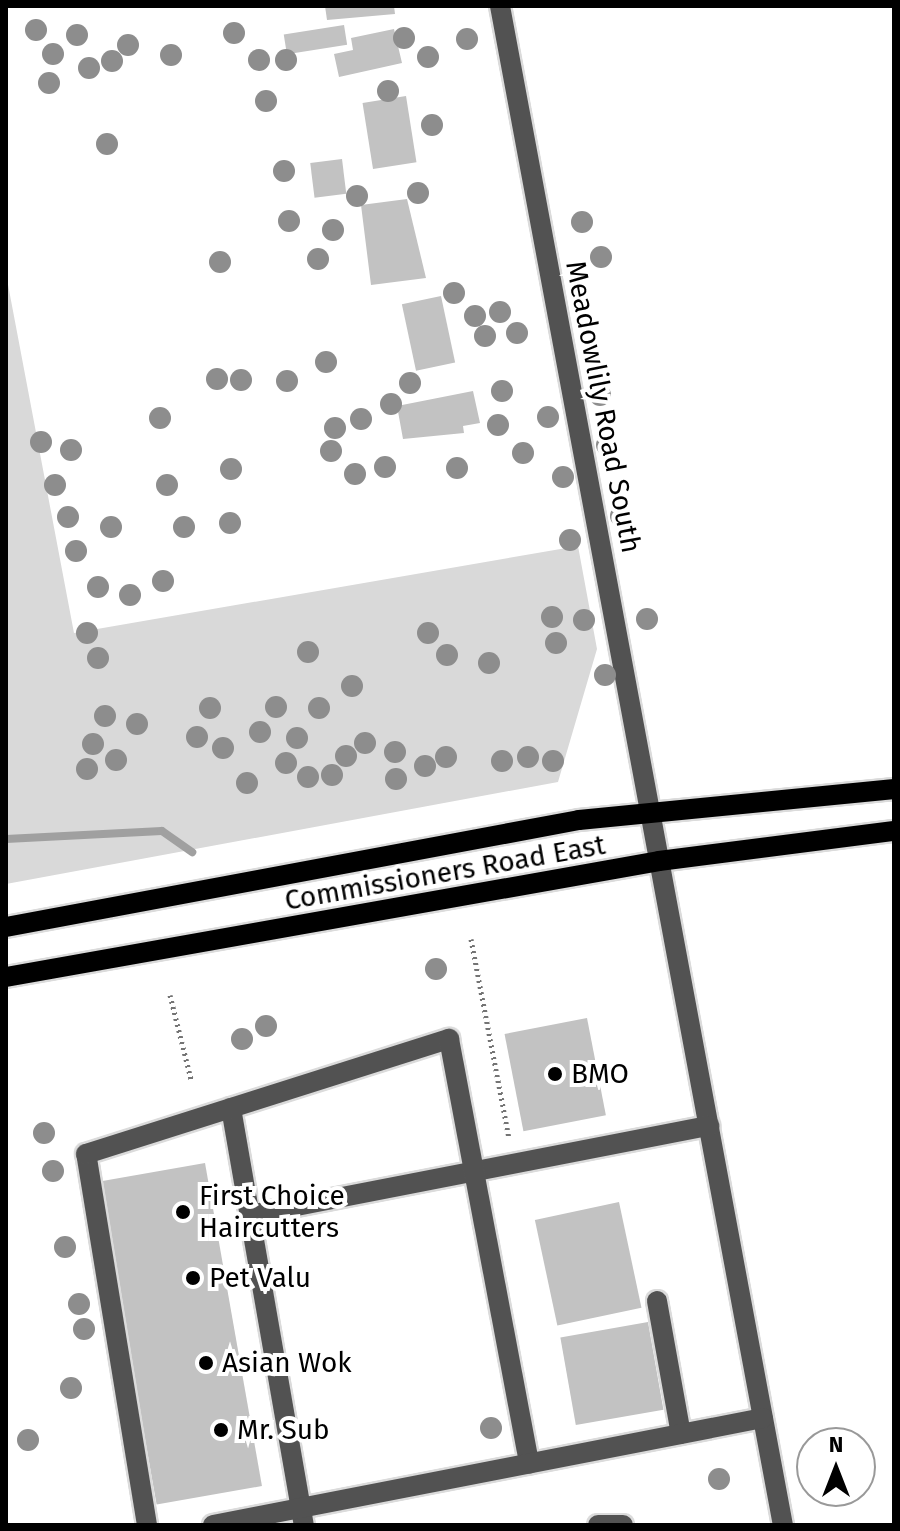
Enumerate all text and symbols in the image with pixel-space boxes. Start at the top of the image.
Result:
street label: Meadowlily Road South [558,258,648,556]
street label: Commissioners Road East [282,828,608,918]
place label: BMO [571,1057,629,1091]
marker: BMO [546,1065,564,1083]
place label: First Choice Haircutters [199,1179,345,1245]
marker: First Choice Haircutters [174,1203,192,1221]
place label: Pet Valu [209,1261,311,1295]
marker: Pet Valu [184,1269,202,1287]
place label: Asian Wok [222,1346,352,1380]
marker: Asian Wok [197,1354,215,1372]
place label: Mr. Sub [237,1413,330,1447]
marker: Mr. Sub [212,1421,230,1439]
north arrow [796,1427,876,1507]
text: N [829,1431,843,1458]

